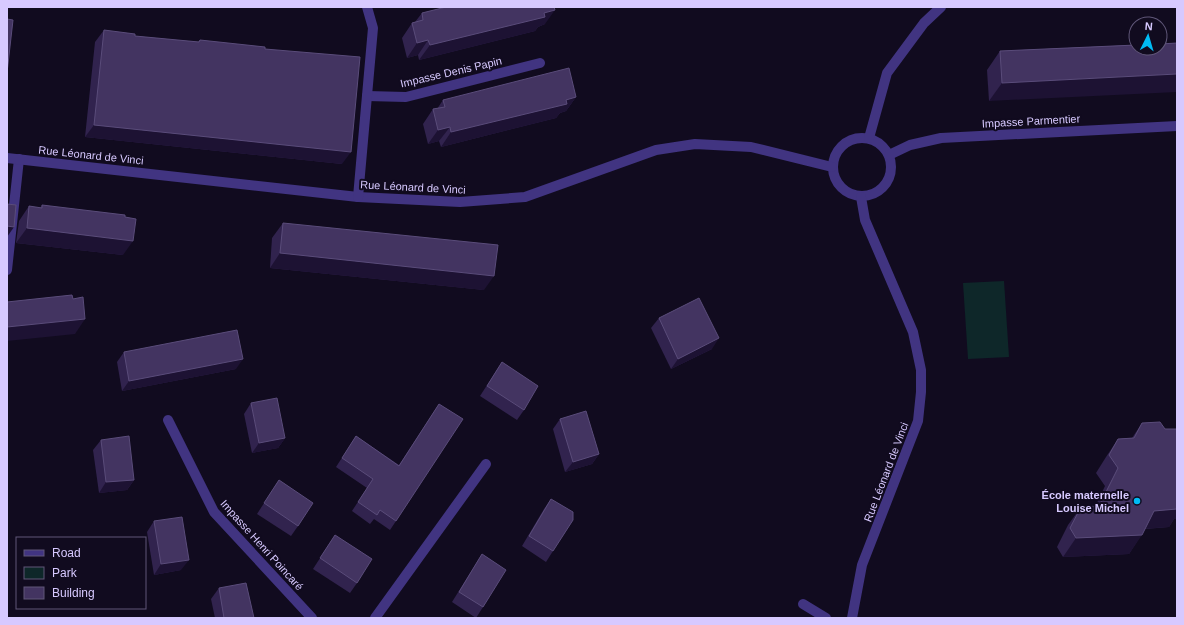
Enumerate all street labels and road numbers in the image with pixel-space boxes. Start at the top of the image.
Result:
street label: Impasse Denis Papin [399,54,503,90]
street label: Impasse Parmentier [982,112,1081,130]
street label: Rue Léonard de Vinci [38,144,144,166]
street label: Rue Léonard de Vinci [360,178,466,196]
street label: Rue Léonard de Vinci [861,421,911,523]
street label: Impasse Henri Poincaré [218,497,306,593]

